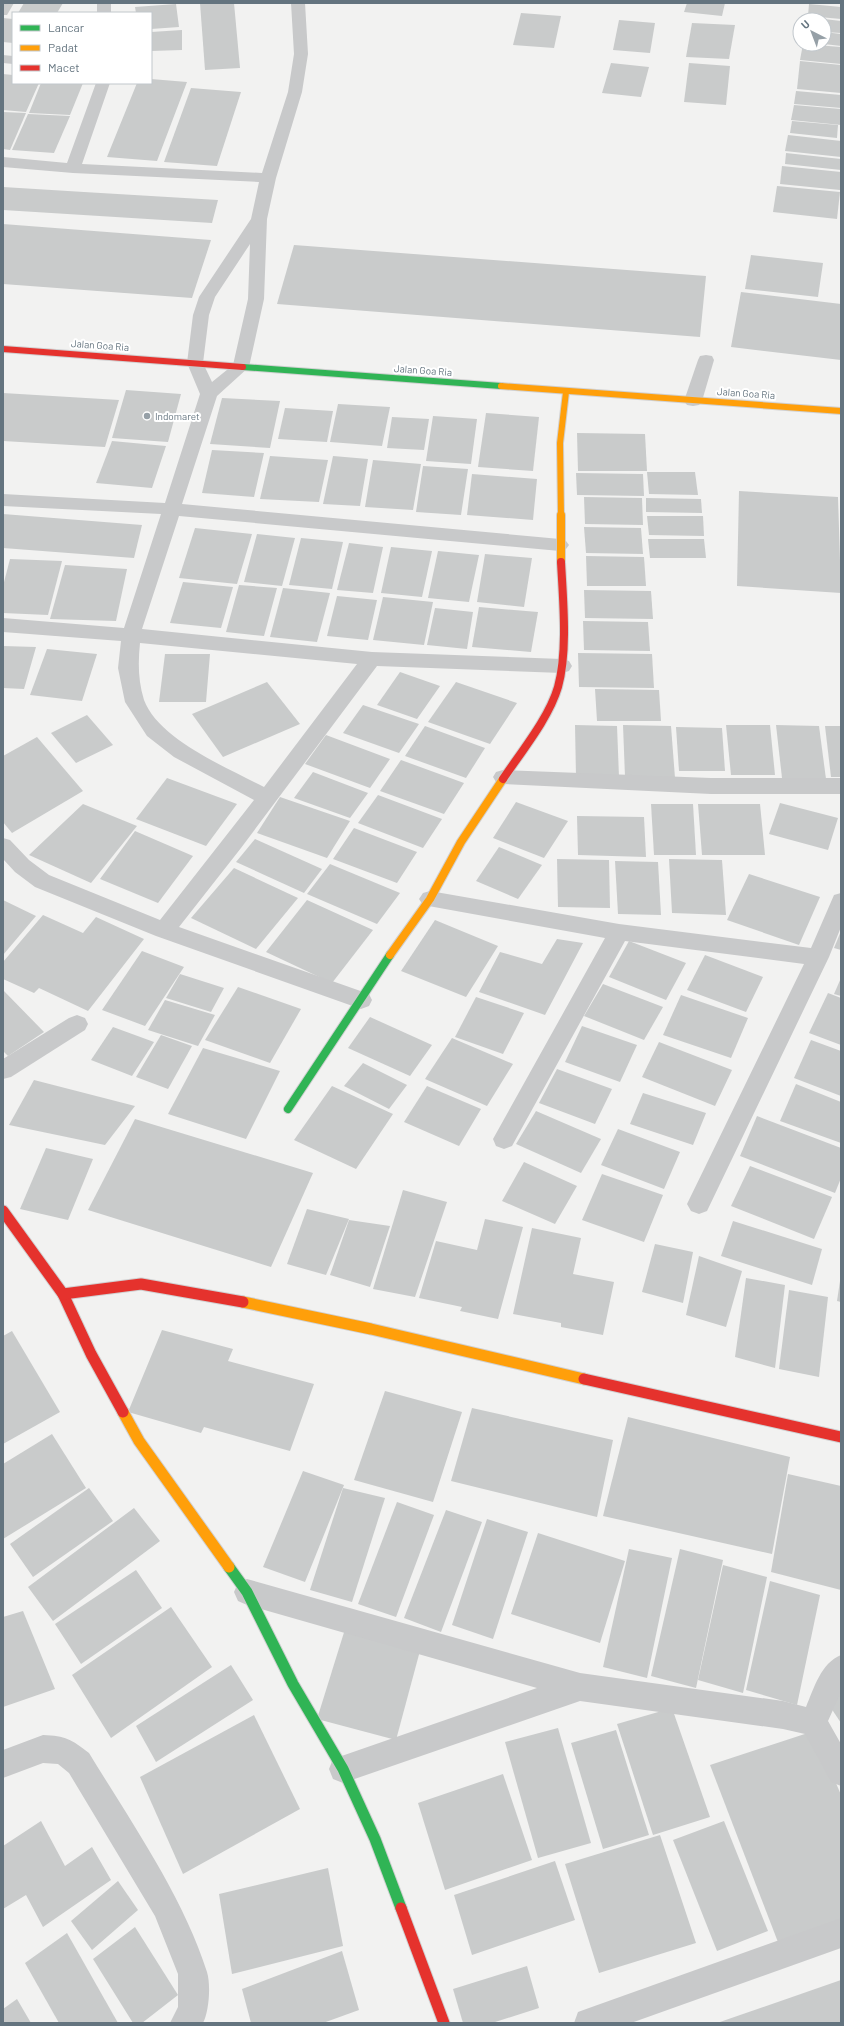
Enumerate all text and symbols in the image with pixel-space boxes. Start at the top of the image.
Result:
legend [12,12,152,84]
north arrow [792,12,832,52]
text: U [798,17,812,31]
text: Lancar [48,20,85,34]
text: Padat [48,40,78,54]
text: Macet [48,60,80,74]
street label: Jalan Goa Ria [71,337,129,353]
street label: Jalan Goa Ria [394,362,452,378]
street label: Jalan Goa Ria [717,385,775,401]
place label: Indomaret [155,410,200,422]
marker: Indomaret [142,411,152,421]

